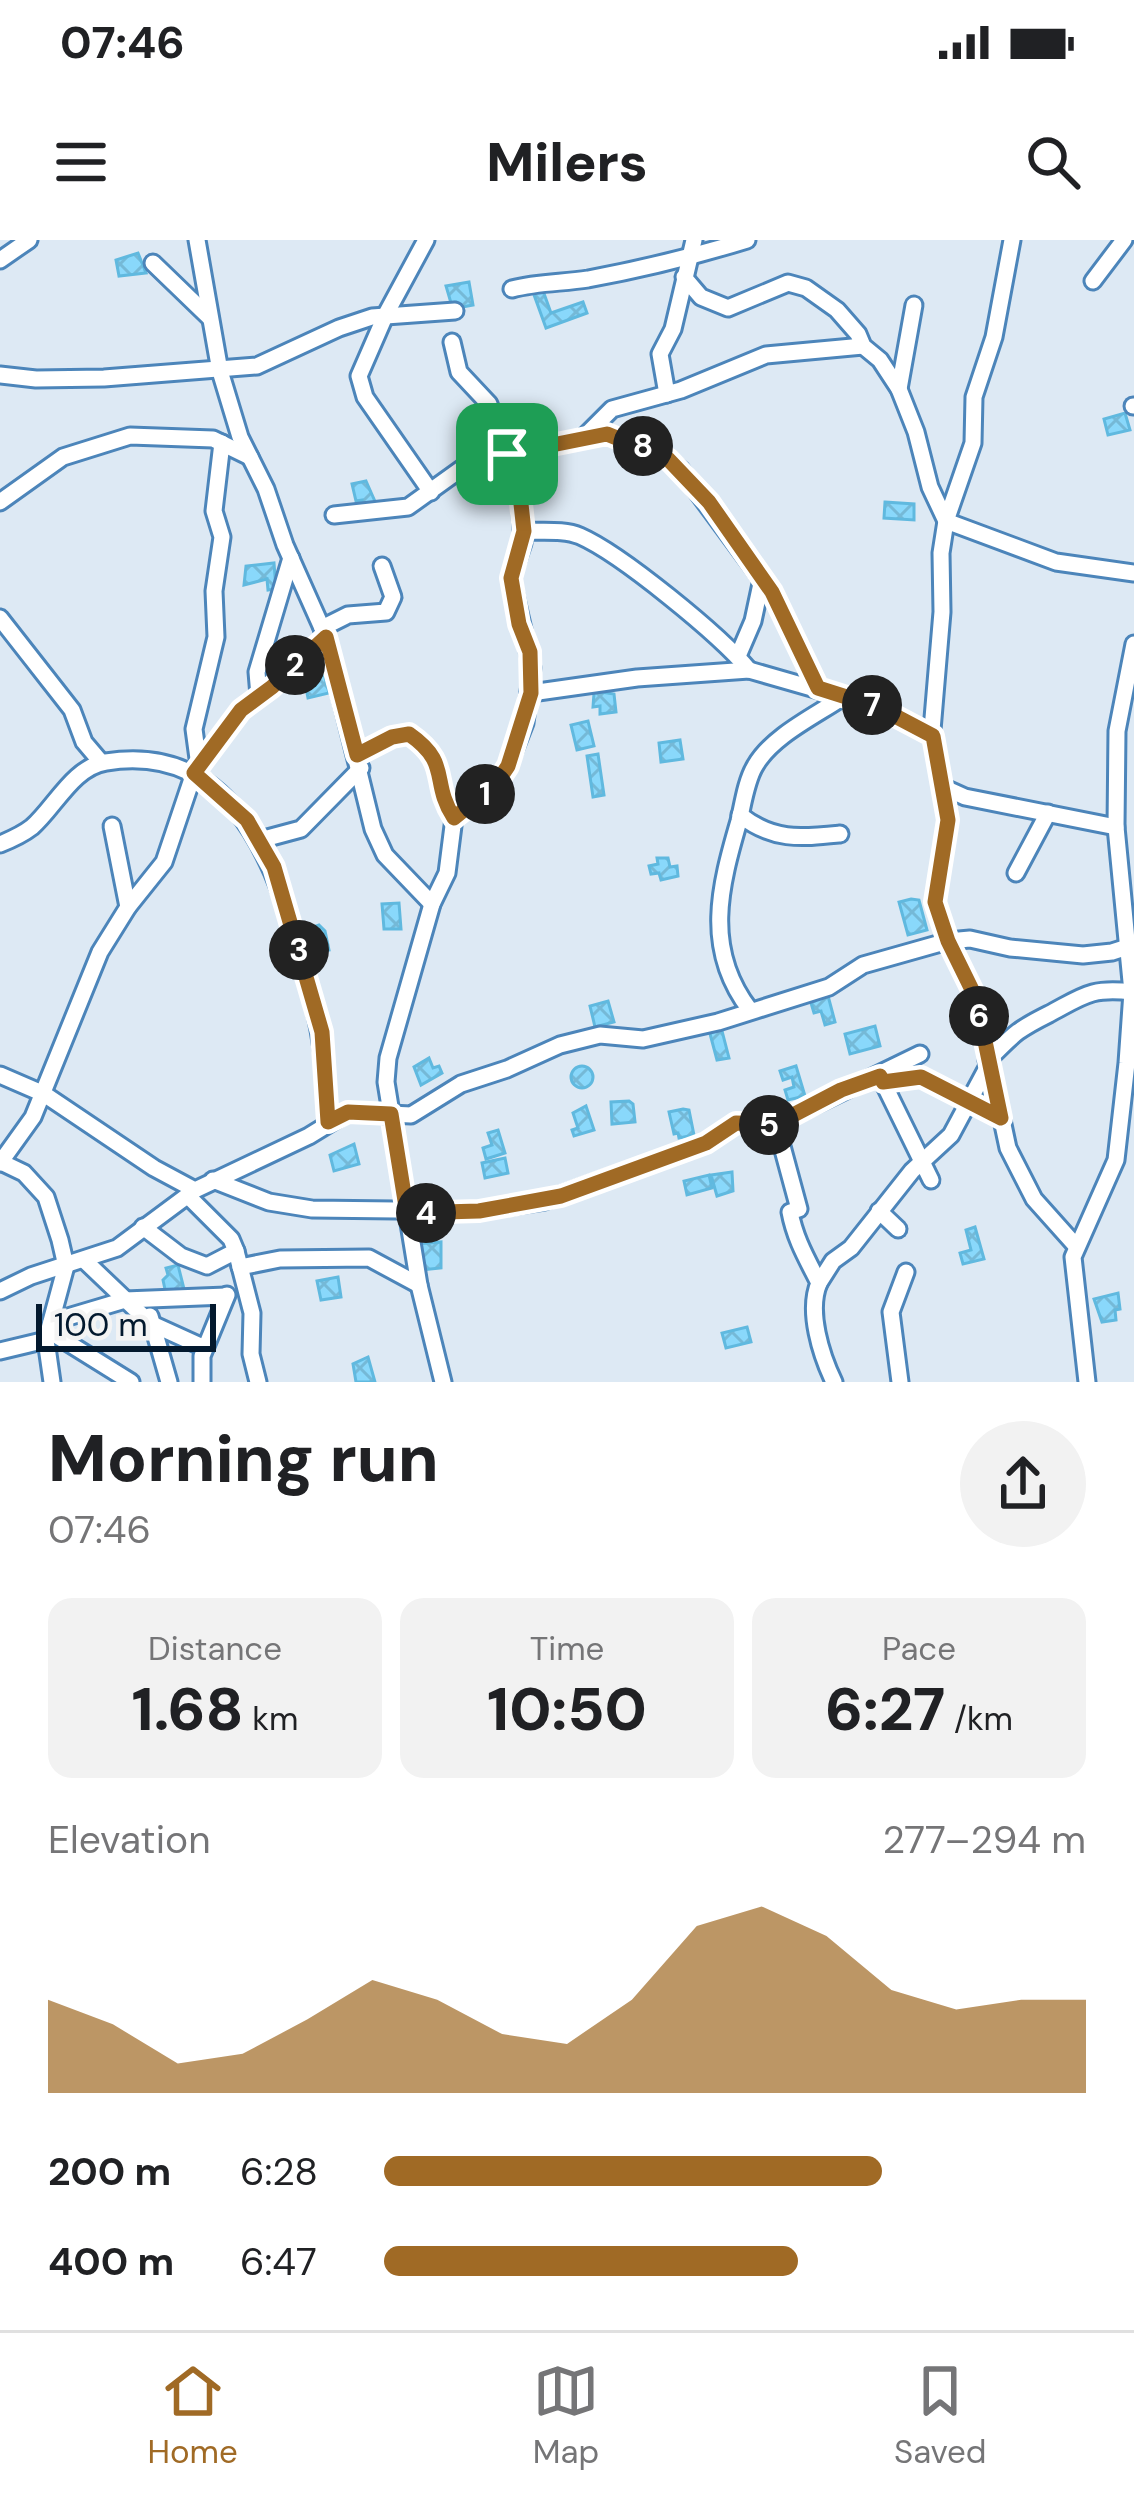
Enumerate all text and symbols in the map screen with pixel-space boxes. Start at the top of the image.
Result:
text: 07:46 [60,13,185,72]
text: Milers [486,127,648,198]
icon: menu [48,129,114,195]
icon: search [1020,129,1086,195]
pin [456,403,558,505]
pin: 8 [613,416,673,476]
icon: arrive [474,421,540,487]
text: 8 [633,424,653,467]
pin: 2 [265,635,325,695]
text: 2 [285,643,305,686]
pin: 7 [842,675,902,735]
text: 7 [863,683,881,726]
pin: 1 [455,764,515,824]
text: 1 [479,772,491,815]
pin: 3 [269,920,329,980]
text: 3 [289,928,309,971]
pin: 6 [949,986,1009,1046]
text: 6 [969,994,989,1037]
pin: 5 [739,1095,799,1155]
text: 5 [759,1103,779,1146]
pin: 4 [396,1183,456,1243]
text: 4 [415,1191,437,1234]
scale bar [36,1298,216,1351]
text: 100 m [54,1303,148,1346]
text: Morning run [48,1416,439,1501]
button: share [960,1421,1086,1547]
text: 07:46 [48,1504,151,1555]
text: Distance [148,1627,282,1670]
text: Time [530,1627,604,1670]
text: Pace [882,1627,956,1670]
text: 1.68 [132,1670,244,1749]
text: 10:50 [487,1670,647,1749]
text: 6:27 [825,1670,945,1749]
text: km [244,1697,298,1740]
text: /km [945,1697,1013,1740]
text: Elevation [48,1814,211,1865]
text: 277–294 m [882,1814,1086,1865]
text: 200 m [48,2146,171,2197]
text: 6:28 [240,2146,318,2197]
text: 400 m [48,2236,174,2287]
text: 6:47 [240,2236,317,2287]
tab: Home [147,2358,238,2473]
tab: Map [533,2358,599,2473]
tab: Saved [894,2358,987,2473]

